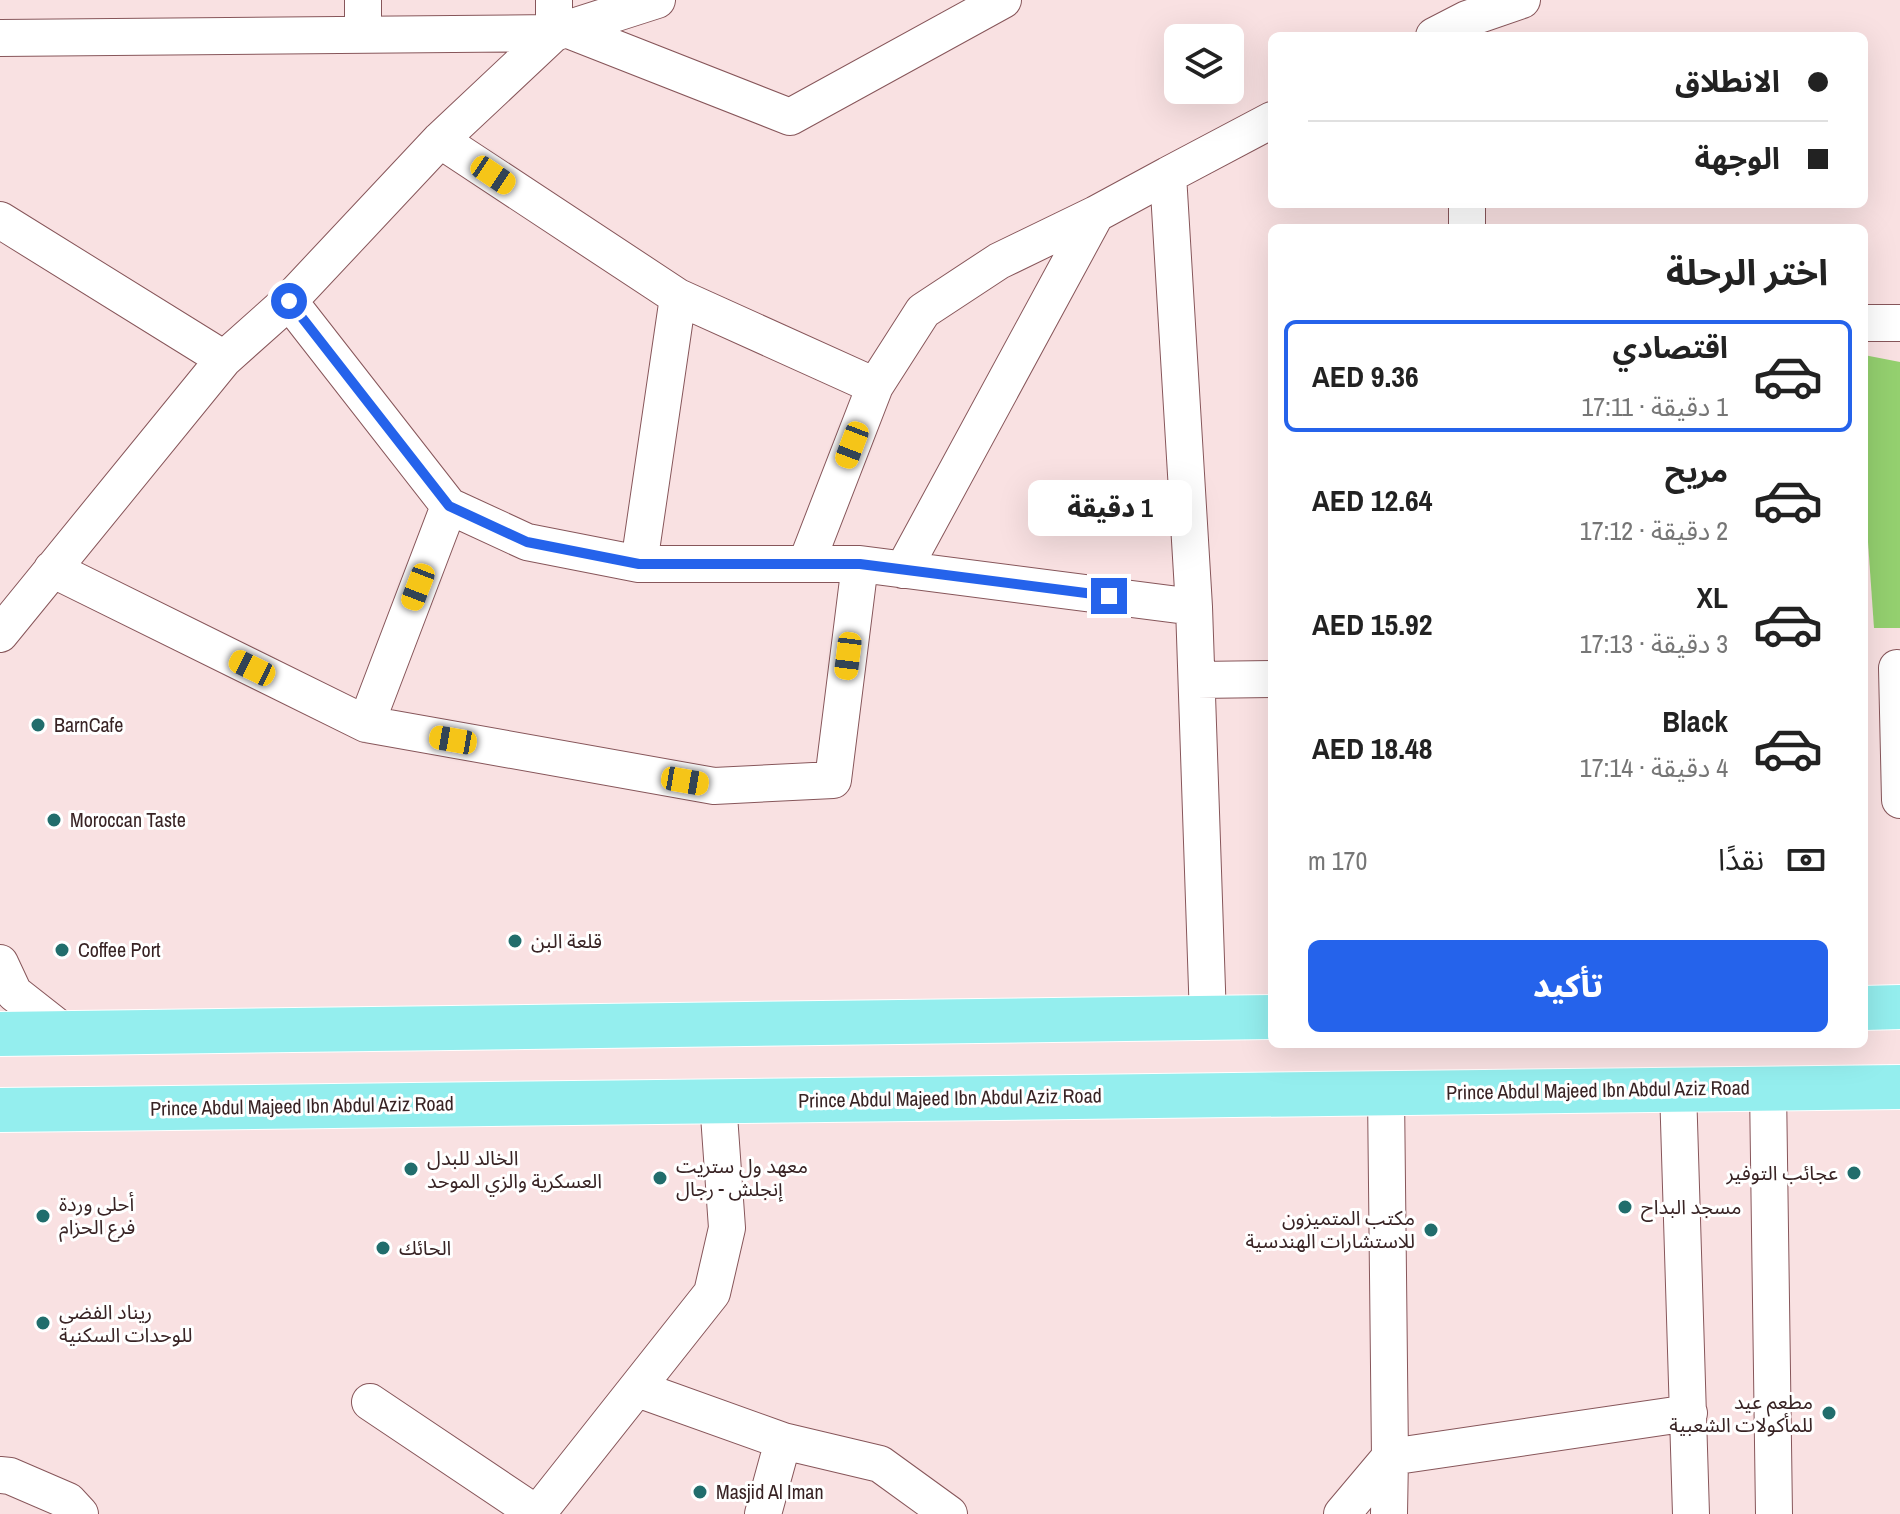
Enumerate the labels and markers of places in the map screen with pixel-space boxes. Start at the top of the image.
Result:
place label: BarnCafe [54,711,123,738]
marker: BarnCafe [29,716,47,734]
place label: Moroccan Taste [70,806,186,833]
marker: Moroccan Taste [45,811,63,829]
place label: قلعة البن [531,927,602,954]
marker: قلعة البن [506,932,524,950]
place label: Coffee Port [78,936,161,963]
marker: Coffee Port [53,941,71,959]
place label: الخالد للبدل العسكرية والزي الموحد [427,1144,602,1197]
place label: معهد ول ستريت إنجلش - رجال [676,1152,808,1202]
place label: عجائب التوفير [1725,1159,1838,1186]
marker: الخالد للبدل العسكرية والزي الموحد [402,1160,420,1178]
marker: عجائب التوفير [1845,1164,1863,1182]
marker: معهد ول ستريت إنجلش - رجال [651,1169,669,1187]
place label: أحلى وردة فرع الحزام [59,1190,135,1242]
place label: مسجد البداح [1641,1193,1741,1222]
marker: مسجد البداح [1616,1198,1634,1216]
place label: مكتب المتميزون للاستشارات الهندسية [1245,1204,1415,1254]
marker: أحلى وردة فرع الحزام [34,1207,52,1225]
marker: مكتب المتميزون للاستشارات الهندسية [1422,1221,1440,1239]
place label: الحائك [399,1234,451,1261]
marker: الحائك [374,1239,392,1257]
place label: ريناد الفضي للوحدات السكنية [59,1298,192,1348]
marker: ريناد الفضي للوحدات السكنية [34,1314,52,1332]
place label: مطعم عيد للمأكولات الشعبية [1669,1388,1813,1438]
marker: مطعم عيد للمأكولات الشعبية [1820,1404,1838,1422]
place label: Masjid Al Iman [716,1478,824,1505]
marker: Masjid Al Iman [691,1483,709,1501]

